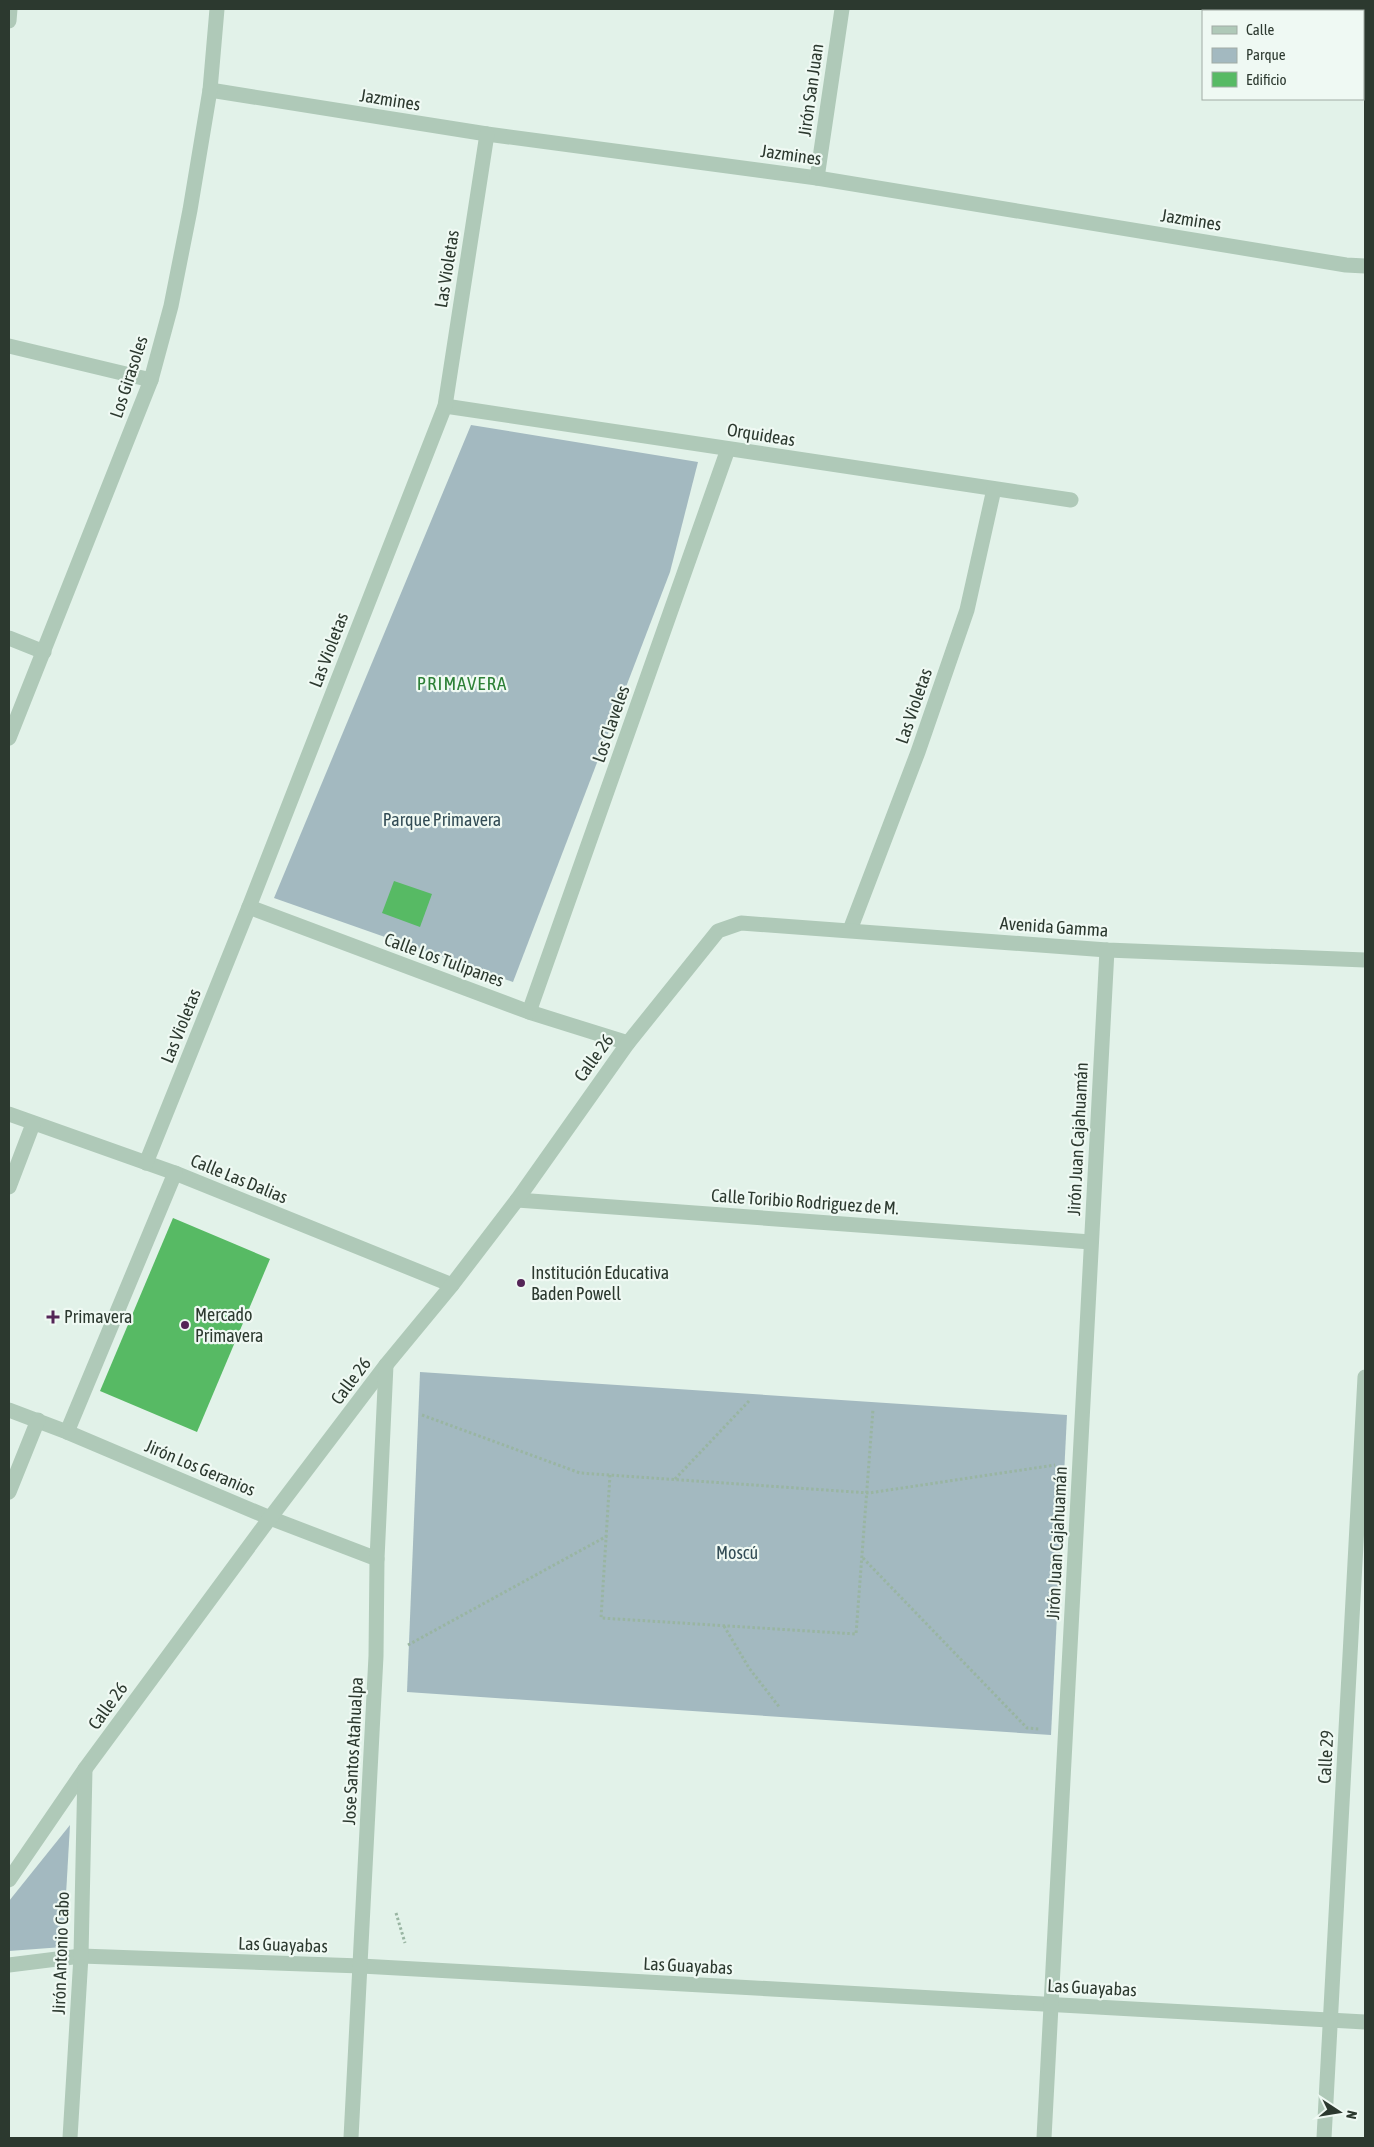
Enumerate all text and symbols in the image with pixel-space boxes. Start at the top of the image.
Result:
legend [1202,10,1364,100]
text: Calle [1246,21,1275,38]
street label: Jirón San Juan [794,42,827,138]
text: Parque [1246,46,1286,63]
text: Edificio [1246,71,1287,88]
street label: Jazmines [358,84,422,115]
street label: Jazmines [759,140,823,169]
street label: Jazmines [1159,204,1223,235]
street label: Las Violetas [430,229,463,309]
street label: Los Girasoles [105,333,152,421]
street label: Orquideas [726,419,797,450]
street label: Las Violetas [305,610,352,690]
street label: Las Violetas [891,665,936,746]
district label: PRIMAVERA [417,672,507,694]
street label: Los Claveles [588,683,633,765]
park label: Parque Primavera [383,809,501,830]
street label: Avenida Gamma [999,912,1109,941]
street label: Calle Los Tulipanes [382,928,507,991]
street label: Las Violetas [156,986,205,1066]
street label: Calle 26 [569,1030,618,1085]
street label: Jirón Juan Cajahuamán [1063,1062,1092,1216]
street label: Calle Las Dalias [188,1150,291,1208]
street label: Calle Toribio Rodriguez de M. [710,1184,900,1219]
place label: Institución Educativa Baden Powell [531,1262,669,1304]
marker: Institución Educativa Baden Powell [515,1277,527,1289]
place label: Mercado Primavera [195,1304,263,1346]
place label: Primavera [64,1306,132,1327]
marker: Primavera [46,1310,60,1324]
marker: Mercado Primavera [179,1319,191,1331]
street label: Calle 26 [326,1353,375,1408]
street label: Jirón Los Geranios [142,1435,259,1500]
street label: Jirón Juan Cajahuamán [1042,1466,1071,1620]
park label: Moscú [716,1542,758,1563]
street label: Jose Santos Atahualpa [338,1677,367,1825]
street label: Calle 26 [83,1678,132,1733]
street label: Calle 29 [1314,1730,1337,1784]
street label: Jirón Antonio Cabo [48,1891,73,2015]
street label: Las Guayabas [238,1932,328,1957]
street label: Las Guayabas [643,1953,733,1978]
street label: Las Guayabas [1047,1975,1137,2000]
north arrow [1314,2087,1364,2137]
text: N [1343,2109,1360,2120]

